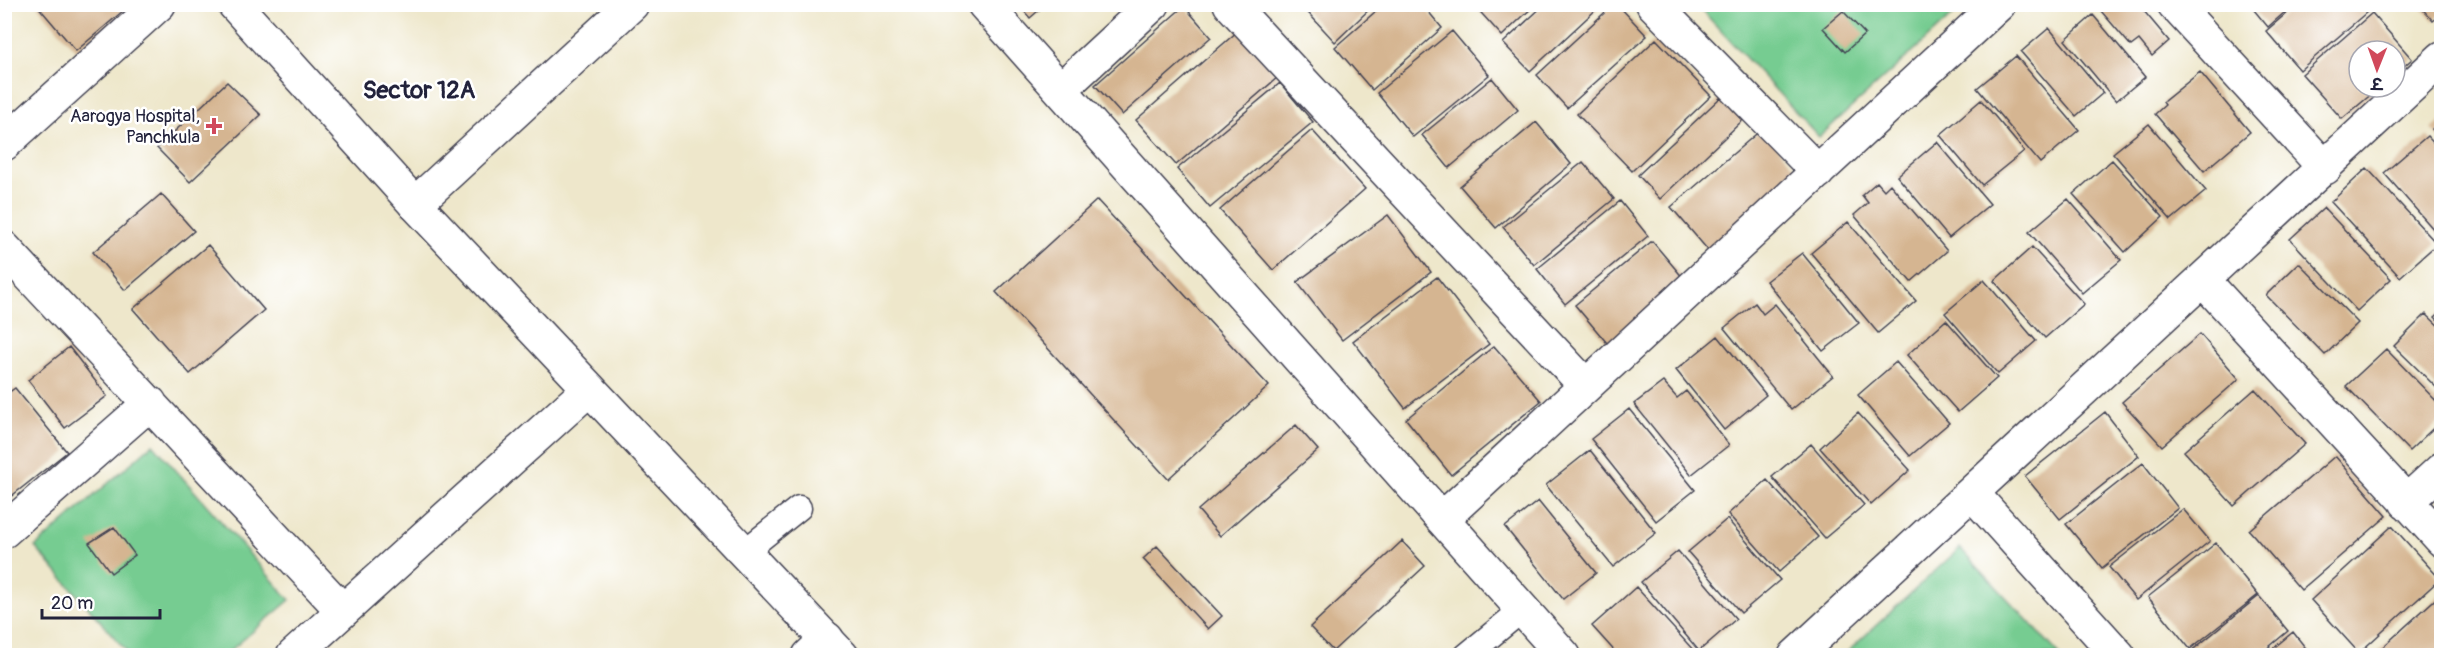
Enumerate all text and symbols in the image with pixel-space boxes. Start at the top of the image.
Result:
north arrow [2347,39,2407,99]
text: उ [2370,73,2384,93]
district label: Sector 12A [363,76,476,105]
place label: Aarogya Hospital, Panchkula [70,105,200,149]
marker: Aarogya Hospital, Panchkula [205,117,223,135]
scale bar [42,582,160,620]
text: 20 m [51,592,93,615]

